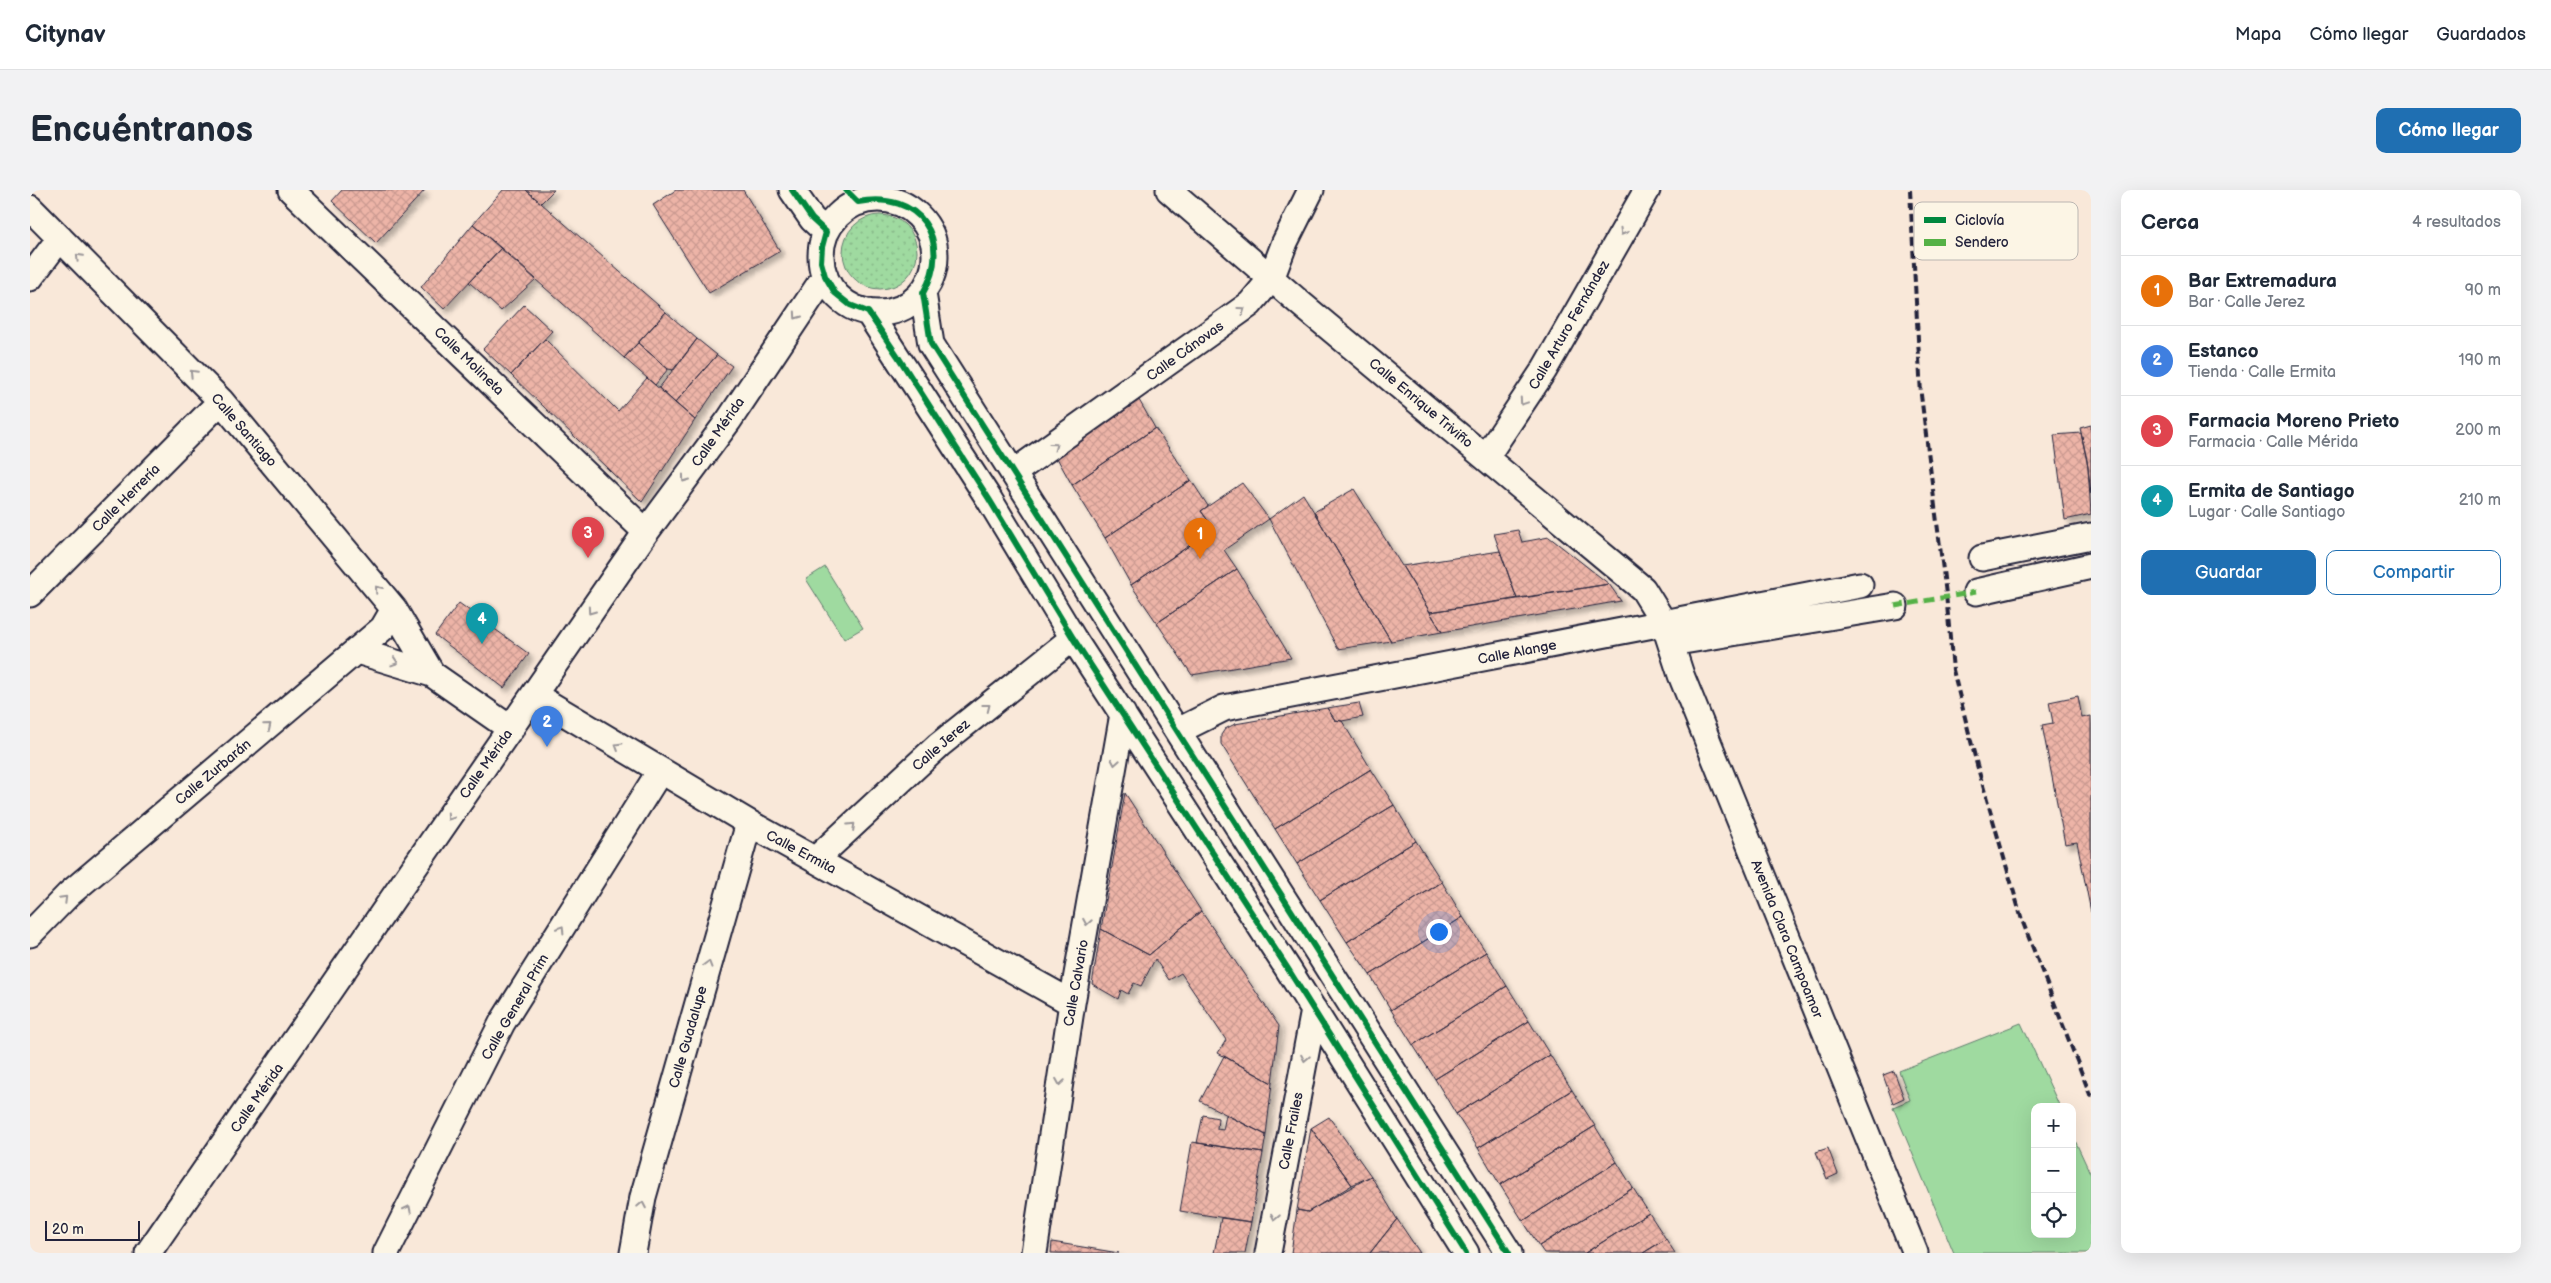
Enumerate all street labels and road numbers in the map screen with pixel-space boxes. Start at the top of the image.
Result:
street label: Calle Arturo Fernández [1525,257,1613,393]
street label: Calle Cánovas [1143,317,1227,385]
street label: Calle Molineta [431,323,508,399]
street label: Calle Enrique Triviño [1366,355,1477,452]
street label: Calle Santiago [208,390,281,470]
street label: Calle Mérida [688,394,748,470]
street label: Calle Herrería [88,460,164,536]
street label: Calle Alange [1476,636,1558,668]
street label: Calle Jerez [909,715,973,775]
street label: Calle Mérida [456,726,516,802]
street label: Calle Zurbarán [172,735,254,809]
street label: Calle Ermita [763,826,839,878]
street label: Avenida Clara Campoamor [1747,857,1827,1022]
street label: Calle Calvario [1060,938,1092,1028]
street label: Calle General Prim [478,951,552,1063]
street label: Calle Guadalupe [665,984,711,1090]
street label: Calle Mérida [227,1060,287,1136]
street label: Calle Frailes [1275,1091,1307,1171]

